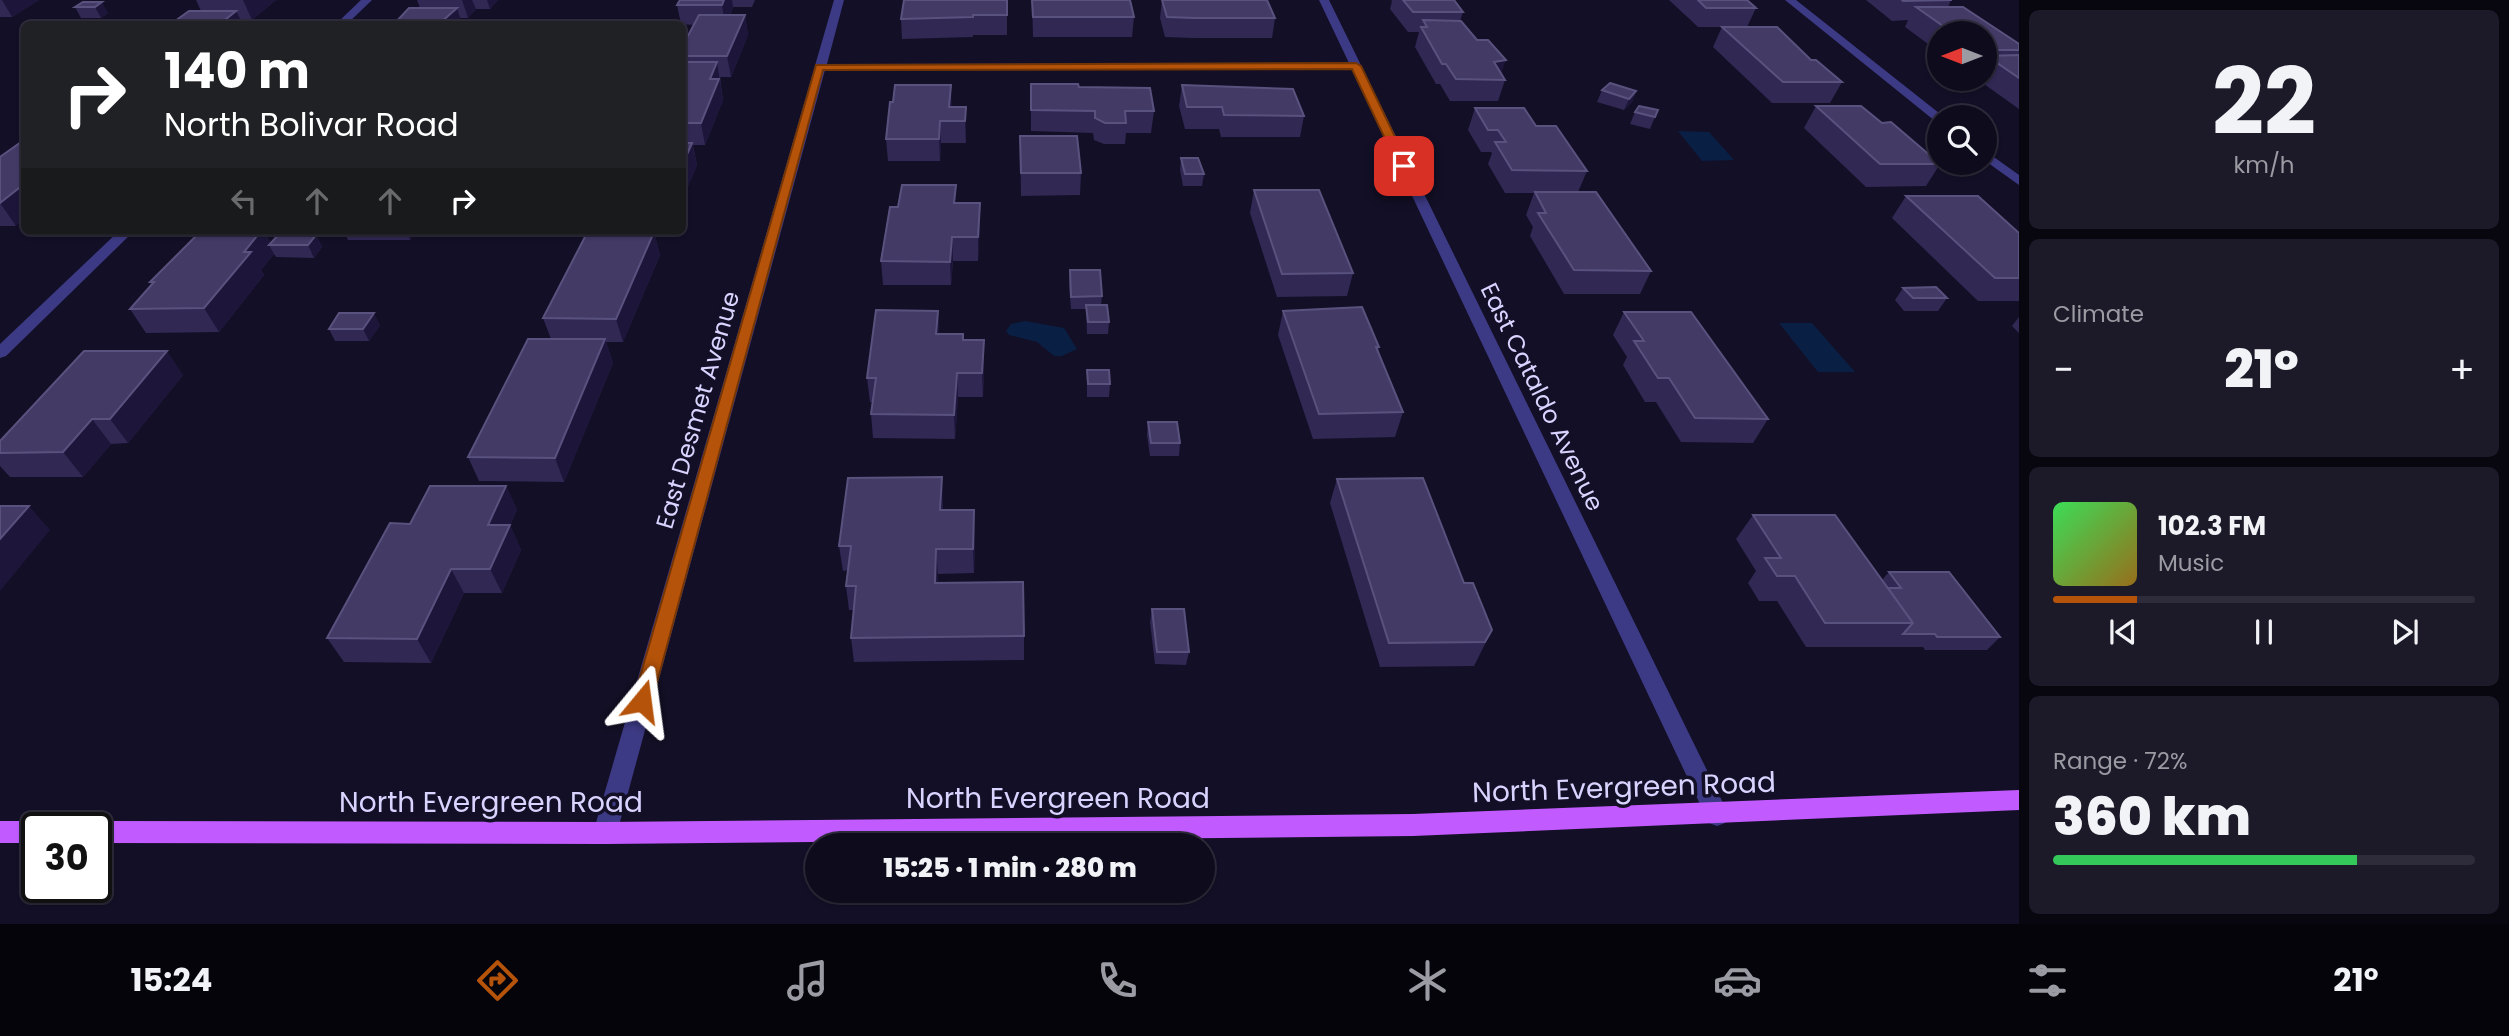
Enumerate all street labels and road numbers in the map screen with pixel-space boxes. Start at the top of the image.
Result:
street label: East Cataldo Avenue [1473,277,1612,516]
street label: East Desmet Avenue [648,287,747,532]
street label: North Evergreen Road [1472,763,1777,812]
street label: North Evergreen Road [906,779,1210,818]
street label: North Evergreen Road [339,783,643,822]

